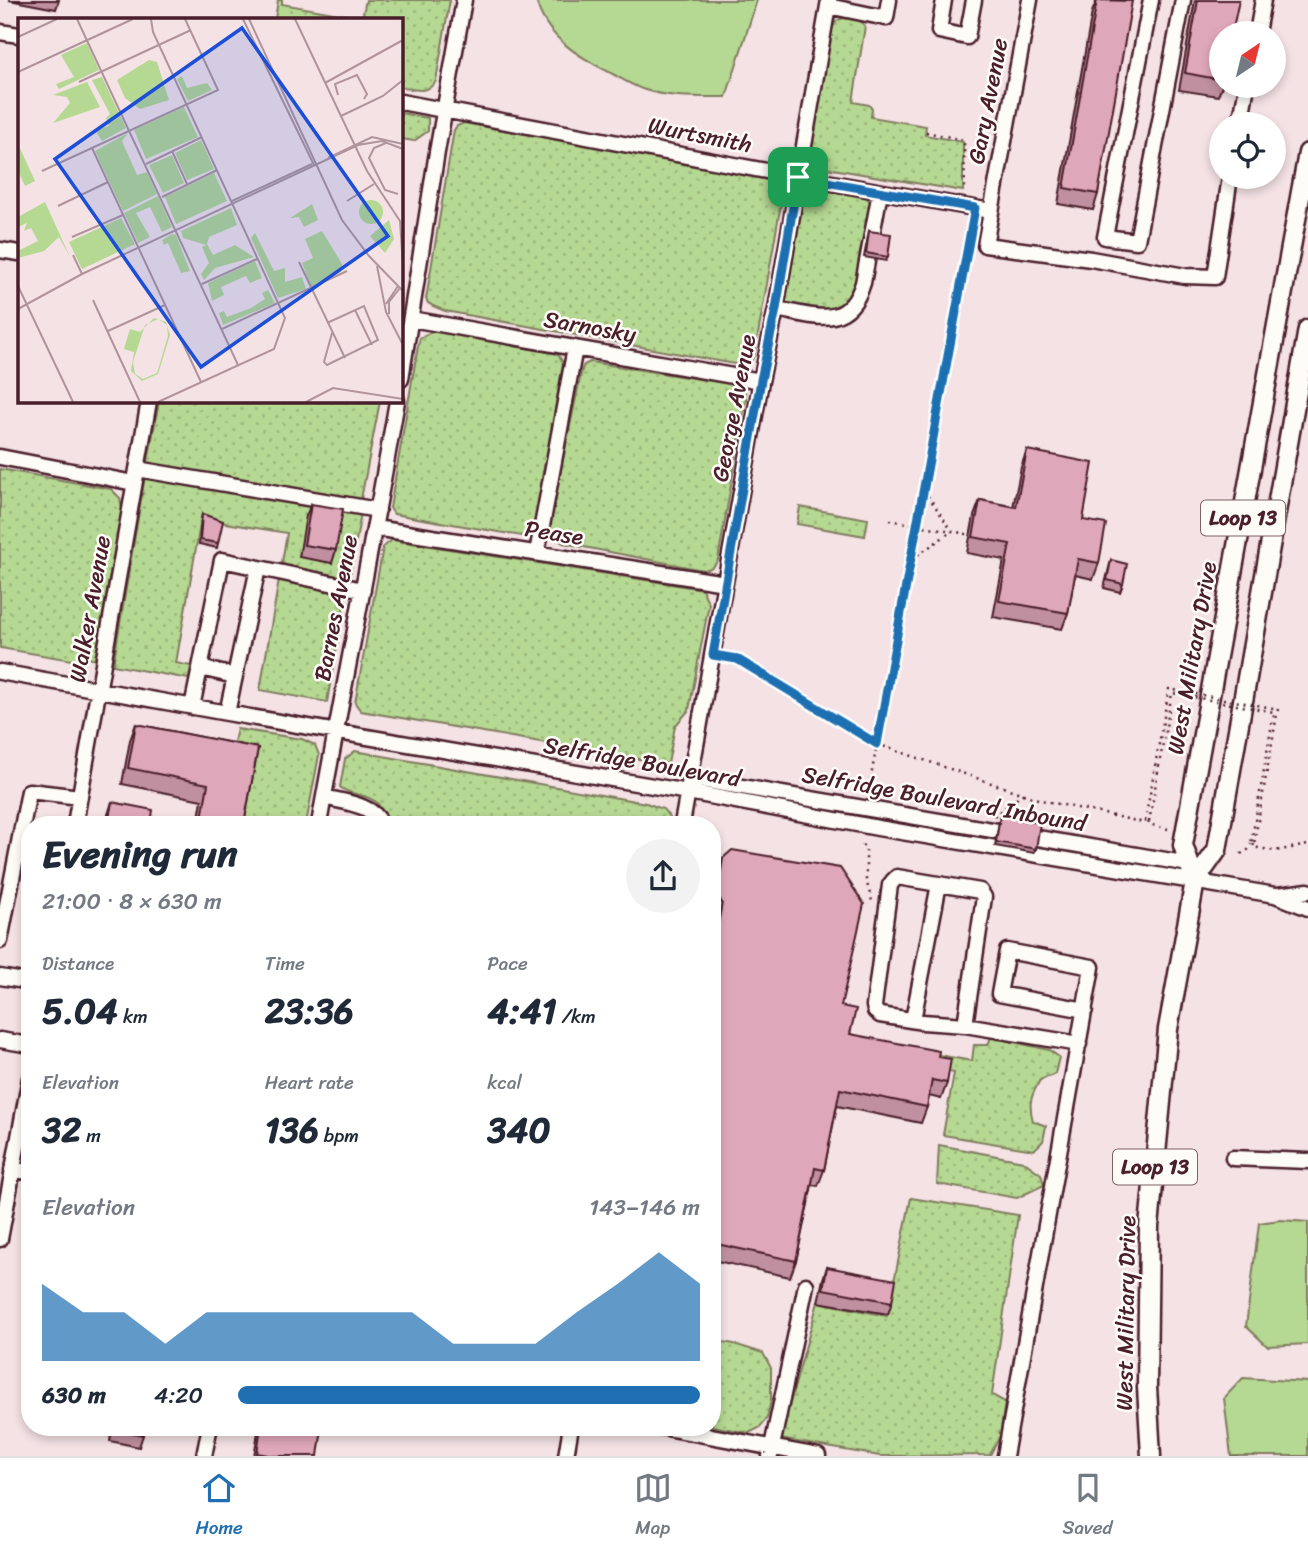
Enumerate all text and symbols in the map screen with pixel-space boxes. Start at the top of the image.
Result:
inset map [18,18,402,402]
north arrow [1209,21,1286,98]
map controls [1209,21,1286,189]
street label: Gary Avenue [956,34,1020,167]
street label: Wurtsmith [645,105,755,165]
button: locate [1209,112,1286,189]
pin [768,147,828,207]
icon: arrive [779,158,817,196]
street label: Sarnosky [541,299,639,355]
street label: George Avenue [700,331,768,485]
road number: Loop 13 [1201,500,1285,536]
street label: Pease [522,508,586,558]
street label: Barnes Avenue [302,531,370,685]
street label: Walker Avenue [57,532,123,686]
street label: West Military Drive [1155,558,1229,758]
street label: Selfridge Boulevard [540,725,746,800]
street label: Selfridge Boulevard Inbound [799,754,1091,844]
text: Evening run [42,821,238,888]
button: share [626,839,700,913]
text: 21:00 · 8 × 630 m [42,881,222,922]
text: Distance [42,947,114,980]
text: Time [265,947,305,980]
text: Pace [487,947,528,980]
text: 5.04 [42,980,118,1042]
text: 23:36 [265,980,354,1042]
text: 4:41 [487,980,557,1042]
text: km [118,1000,148,1033]
text: /km [557,1000,596,1033]
text: Elevation [42,1066,119,1099]
text: Heart rate [265,1066,354,1099]
text: kcal [487,1066,522,1099]
text: 32 [42,1099,81,1161]
text: 136 [265,1099,319,1161]
text: 340 [487,1099,551,1161]
text: m [81,1119,101,1152]
text: bpm [319,1119,359,1152]
road number: Loop 13 [1113,1150,1197,1184]
text: Elevation [42,1187,135,1228]
text: 143–146 m [589,1187,700,1228]
street label: West Military Drive [1104,1215,1148,1411]
text: 630 m [42,1375,106,1416]
text: 4:20 [154,1375,203,1416]
tab: Home [195,1469,243,1544]
tab: Map [634,1469,672,1544]
tab: Saved [1063,1469,1113,1544]

